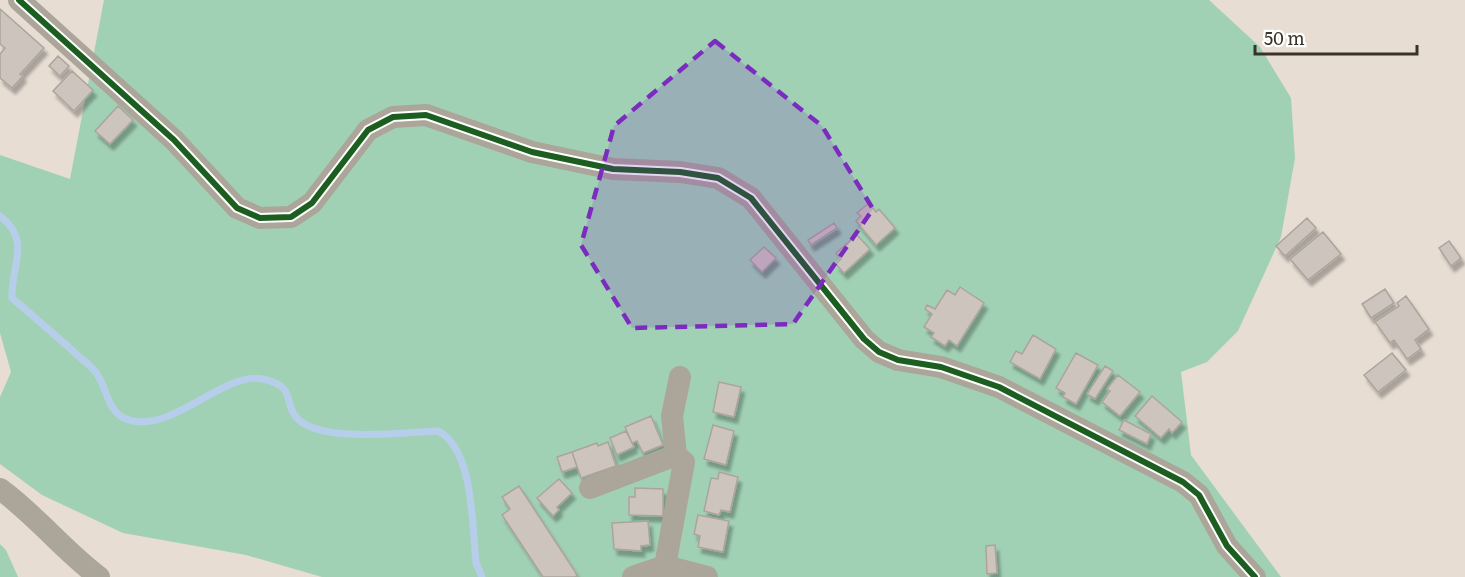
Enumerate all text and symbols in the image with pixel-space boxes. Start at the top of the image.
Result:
scale bar [1255,18,1417,56]
text: 50 m [1264,24,1305,51]

